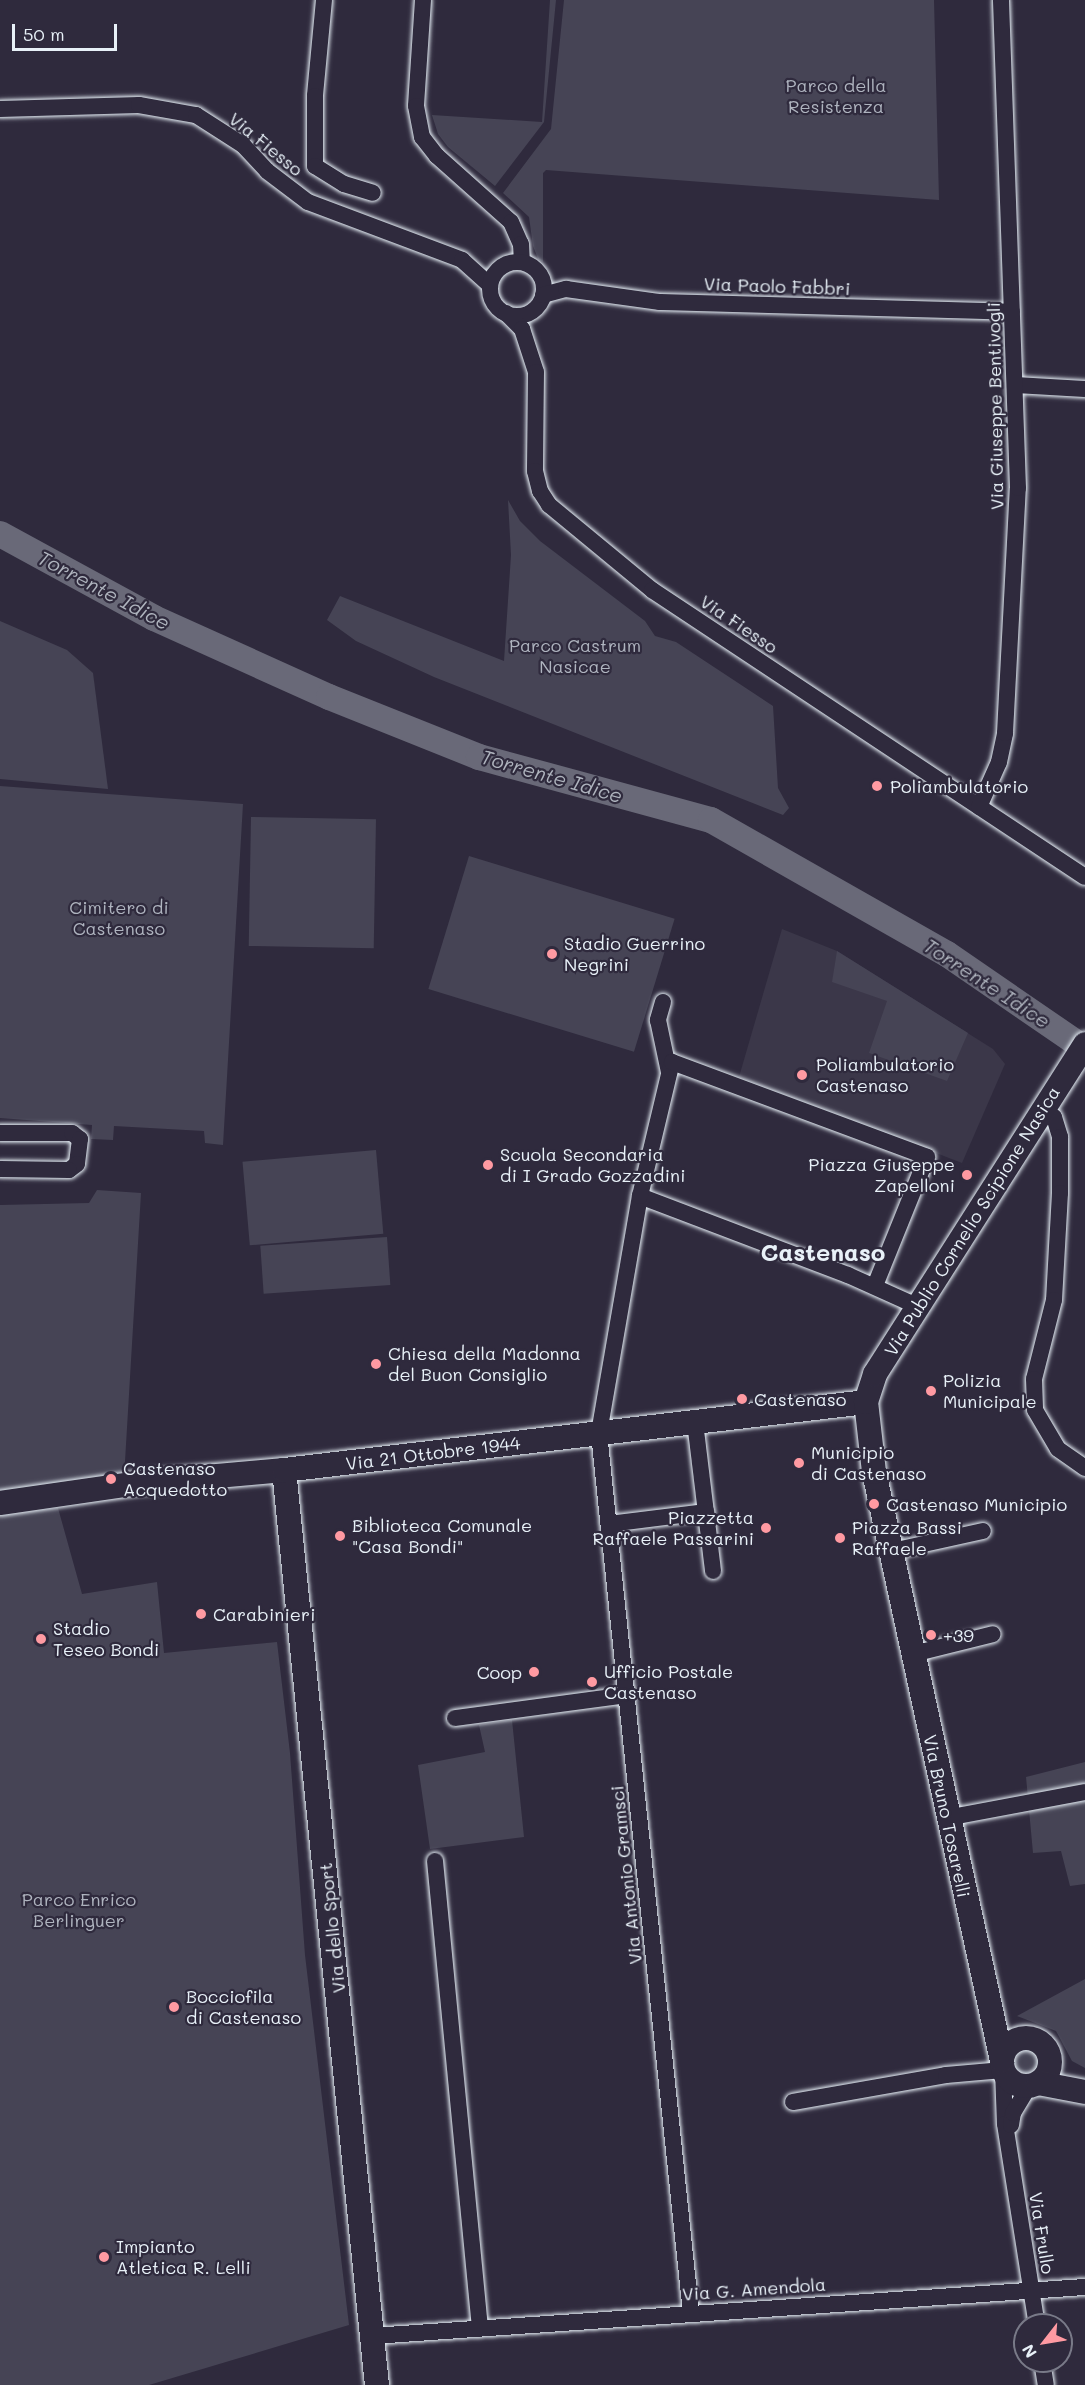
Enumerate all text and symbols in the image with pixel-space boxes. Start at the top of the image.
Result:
scale bar [15,12,120,50]
text: 50 m [23,22,65,46]
park label: Parco della Resistenza [785,75,887,118]
street label: Via Fiesso [225,108,307,180]
street label: Via Paolo Fabbri [703,273,851,299]
street label: Via Giuseppe Bentivogli [982,302,1008,510]
water label: Torrente Idice [34,545,174,635]
street label: Via Fiesso [696,590,782,658]
park label: Parco Castrum Nasicae [509,635,641,678]
water label: Torrente Idice [479,744,625,808]
place label: Poliambulatorio [890,775,1028,797]
marker: Poliambulatorio [868,777,886,795]
park label: Cimitero di Castenaso [69,897,169,940]
place label: Stadio Guerrino Negrini [564,933,705,976]
water label: Torrente Idice [919,933,1055,1033]
marker: Stadio Guerrino Negrini [545,947,559,961]
place label: Poliambulatorio Castenaso [816,1054,954,1096]
marker: Poliambulatorio Castenaso [793,1066,811,1084]
street label: Via Publio Cornelio Scipione Nasica [880,1082,1064,1360]
place label: Scuola Secondaria di I Grado Gozzadini [500,1144,685,1186]
place label: Piazza Giuseppe Zapelloni [808,1154,955,1196]
marker: Scuola Secondaria di I Grado Gozzadini [481,1158,495,1172]
marker: Piazza Giuseppe Zapelloni [960,1168,974,1182]
district label: Castenaso [761,1238,885,1266]
place label: Chiesa della Madonna del Buon Consiglio [388,1343,581,1386]
marker: Chiesa della Madonna del Buon Consiglio [369,1357,383,1371]
place label: Polizia Municipale [943,1370,1037,1412]
marker: Polizia Municipale [924,1384,938,1398]
place label: Castenaso [754,1388,846,1410]
marker: Castenaso [735,1392,749,1406]
street label: Via 21 Ottobre 1944 [344,1432,522,1474]
place label: Municipio di Castenaso [811,1442,926,1484]
marker: Municipio di Castenaso [792,1456,806,1470]
place label: Castenaso Acquedotto [123,1458,227,1500]
marker: Castenaso Acquedotto [104,1472,118,1486]
place label: Castenaso Municipio [886,1493,1067,1515]
marker: Castenaso Municipio [867,1497,881,1511]
place label: Piazzetta Raffaele Passarini [593,1507,754,1550]
place label: Biblioteca Comunale "Casa Bondi" [352,1515,532,1558]
place label: Piazza Bassi Raffaele [852,1517,962,1559]
marker: Piazzetta Raffaele Passarini [759,1521,773,1535]
marker: Biblioteca Comunale "Casa Bondi" [333,1529,347,1543]
marker: Piazza Bassi Raffaele [833,1531,847,1545]
place label: Carabinieri [213,1603,315,1625]
marker: Carabinieri [194,1607,208,1621]
place label: Stadio Teseo Bondi [53,1618,159,1660]
place label: +39 [943,1624,974,1646]
marker: +39 [924,1628,938,1642]
marker: Stadio Teseo Bondi [34,1632,48,1646]
place label: Coop [477,1661,522,1683]
place label: Ufficio Postale Castenaso [604,1661,733,1704]
marker: Coop [527,1665,541,1679]
marker: Ufficio Postale Castenaso [585,1675,599,1689]
street label: Via Bruno Tosarelli [919,1733,975,1899]
street label: Via Antonio Gramsci [606,1784,646,1966]
street label: Via dello Sport [314,1862,350,1994]
park label: Parco Enrico Berlinguer [22,1889,136,1932]
place label: Bocciofila di Castenaso [186,1986,301,2028]
marker: Bocciofila di Castenaso [167,2000,181,2014]
street label: Via Frullo [1025,2190,1059,2276]
place label: Impianto Atletica R. Lelli [116,2236,251,2278]
marker: Impianto Atletica R. Lelli [97,2250,111,2264]
street label: Via G. Amendola [681,2273,827,2305]
north arrow [1013,2313,1073,2373]
text: N [1017,2341,1041,2362]

